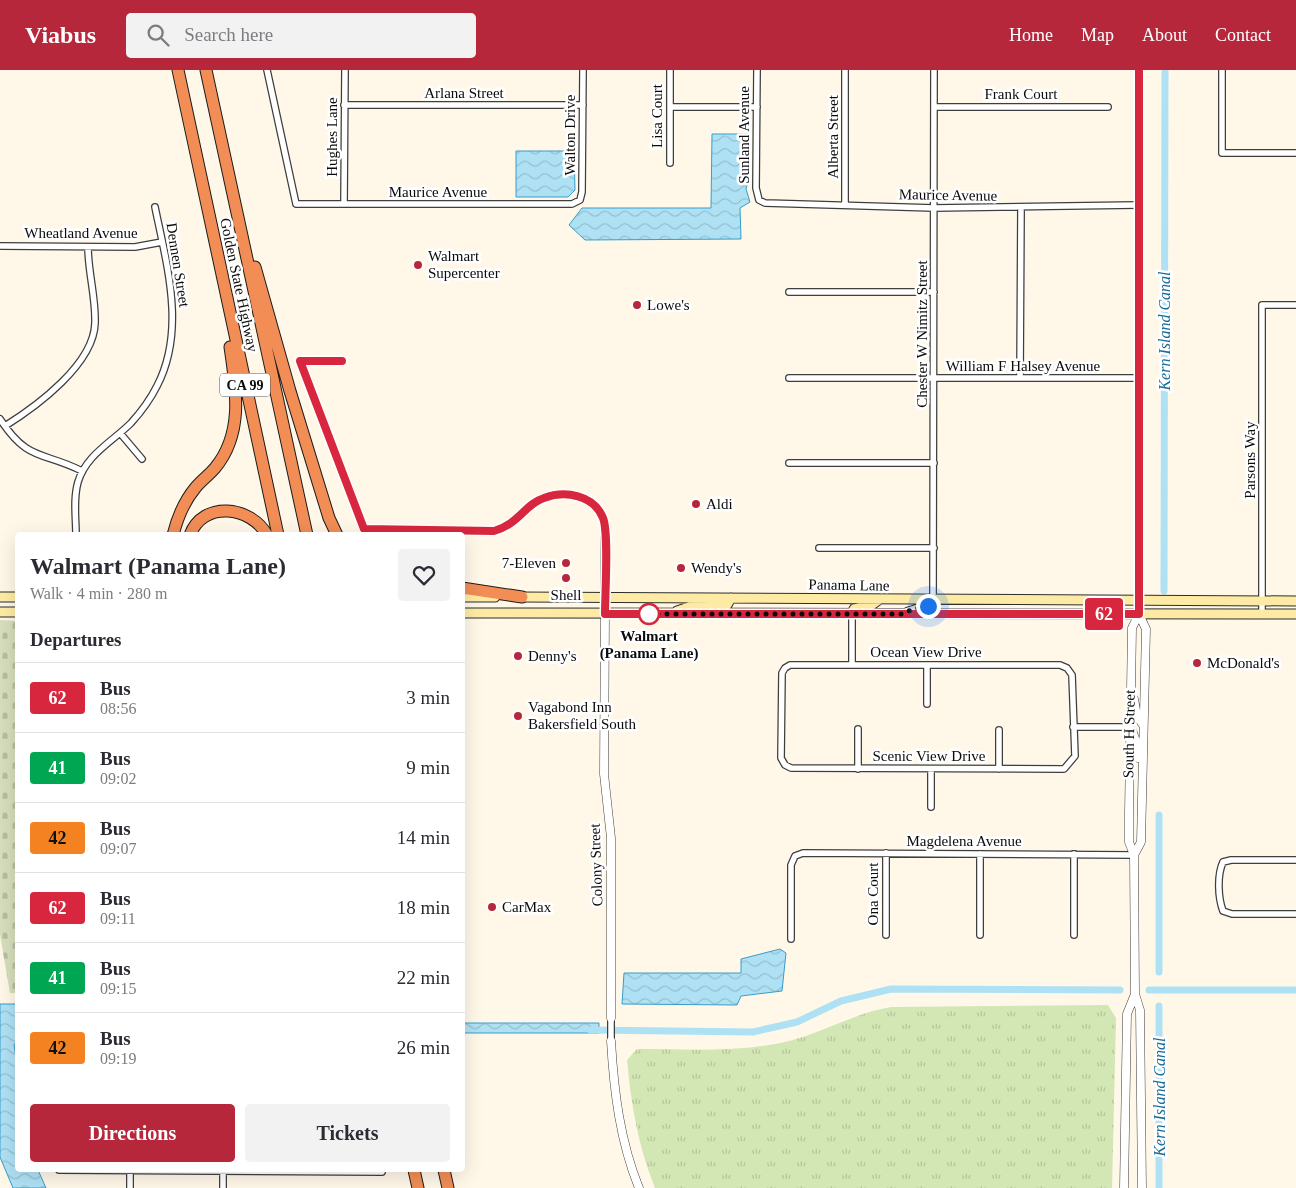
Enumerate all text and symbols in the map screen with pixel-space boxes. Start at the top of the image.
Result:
search box [126,13,476,58]
icon: search [144,21,172,49]
text: Viabus [25,22,96,48]
text: Search here [184,24,273,45]
text: Home [1009,25,1053,45]
text: Map [1081,25,1114,45]
text: About [1142,25,1187,45]
text: Contact [1215,25,1271,45]
street label: Lisa Court [649,83,665,148]
street label: Arlana Street [424,85,505,101]
street label: Sunland Avenue [736,86,752,184]
street label: Frank Court [985,86,1058,102]
street label: Walton Drive [562,94,578,175]
street label: Alberta Street [825,94,841,179]
street label: Hughes Lane [324,97,340,177]
street label: Maurice Avenue [389,184,488,200]
street label: Maurice Avenue [899,186,998,204]
street label: Golden State Highway [217,217,261,354]
street label: Dennen Street [163,222,193,309]
street label: Wheatland Avenue [24,225,138,241]
place label: Walmart Supercenter [428,248,500,281]
marker: Walmart Supercenter [412,259,424,271]
street label: Chester W Nimitz Street [914,260,930,408]
water label: Kern Island Canal [1156,271,1173,392]
place label: Lowe's [647,297,690,313]
marker: Lowe's [631,299,643,311]
street label: William F Halsey Avenue [946,358,1101,374]
road number: CA 99 [220,374,270,396]
street label: Parsons Way [1242,421,1258,499]
place label: Aldi [706,496,733,512]
marker: Aldi [690,498,702,510]
button: heart [398,549,450,601]
text: Walmart (Panama Lane) [30,553,286,579]
place label: 7-Eleven [502,555,557,571]
marker: 7-Eleven [560,557,572,569]
place label: Wendy's [691,560,742,576]
marker: Wendy's [675,562,687,574]
marker: Shell [560,572,572,584]
street label: Panama Lane [808,576,890,594]
text: Walk · 4 min · 280 m [30,585,167,602]
place label: Shell [551,587,581,603]
your location [916,594,941,619]
line badge: 62 [1082,598,1126,630]
marker: Walmart (Panama Lane) [638,603,660,625]
text: 62 [1095,604,1113,624]
place label: Walmart (Panama Lane) [600,628,698,662]
text: Departures [30,629,121,650]
street label: Ocean View Drive [870,644,982,660]
place label: Denny's [528,648,577,664]
marker: Denny's [512,650,524,662]
place label: McDonald's [1207,655,1280,671]
marker: McDonald's [1191,657,1203,669]
text: Bus [100,678,131,699]
text: 3 min [406,687,450,708]
text: 62 [49,688,67,708]
street label: South H Street [1120,689,1138,778]
place label: Vagabond Inn Bakersfield South [528,699,636,732]
text: 08:56 [100,700,136,717]
marker: Vagabond Inn Bakersfield South [512,710,524,722]
text: Bus [100,748,131,769]
street label: Scenic View Drive [873,748,986,764]
text: 9 min [406,757,450,778]
text: 41 [49,758,67,778]
text: 09:02 [100,770,136,787]
text: Bus [100,818,131,839]
street label: Colony Street [587,822,605,907]
text: 14 min [397,827,450,848]
text: 42 [49,828,67,848]
street label: Magdelena Avenue [906,833,1022,849]
text: 09:07 [100,840,136,857]
street label: Ona Court [865,862,881,925]
text: Bus [100,888,131,909]
text: 18 min [397,897,450,918]
text: 62 [49,898,67,918]
place label: CarMax [502,899,552,915]
marker: CarMax [486,901,498,913]
text: 09:11 [100,910,136,927]
text: Bus [100,958,131,979]
text: 22 min [397,967,450,988]
text: 41 [49,968,67,988]
text: 09:15 [100,980,136,997]
text: Bus [100,1028,131,1049]
text: 26 min [397,1037,450,1058]
water label: Kern Island Canal [1151,1037,1168,1158]
text: 42 [49,1038,67,1058]
text: 09:19 [100,1050,136,1067]
button: Directions [30,1104,235,1162]
button: Tickets [245,1104,450,1162]

